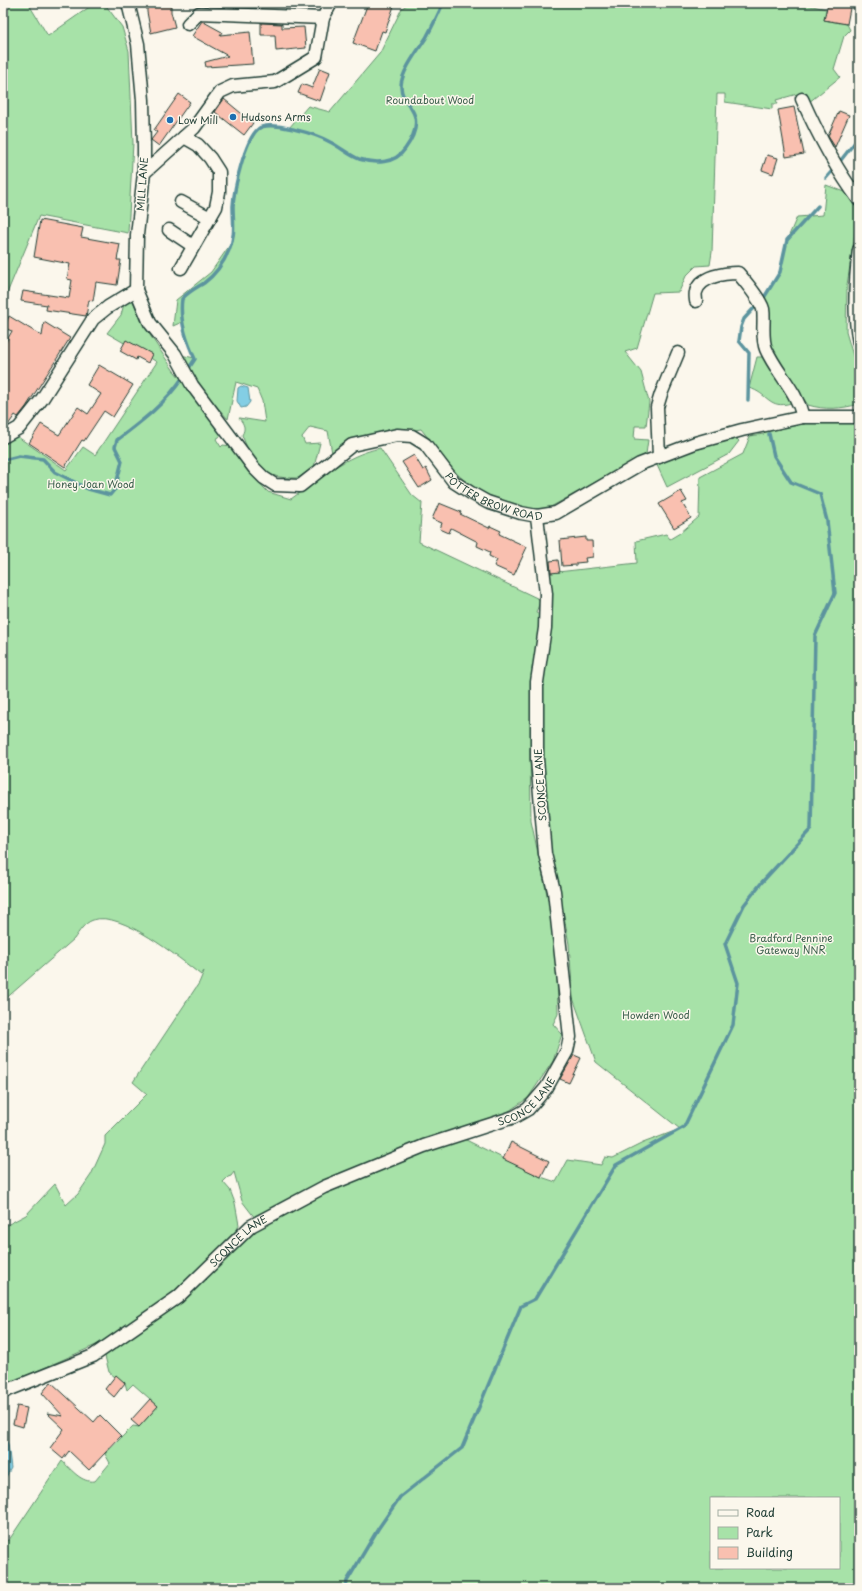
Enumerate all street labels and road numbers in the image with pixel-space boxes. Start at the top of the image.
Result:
street label: MILL LANE [132,157,151,211]
street label: POTTER BROW ROAD [442,469,544,523]
street label: SCONCE LANE [529,748,550,822]
street label: SCONCE LANE [495,1074,558,1129]
street label: SCONCE LANE [206,1211,269,1270]

